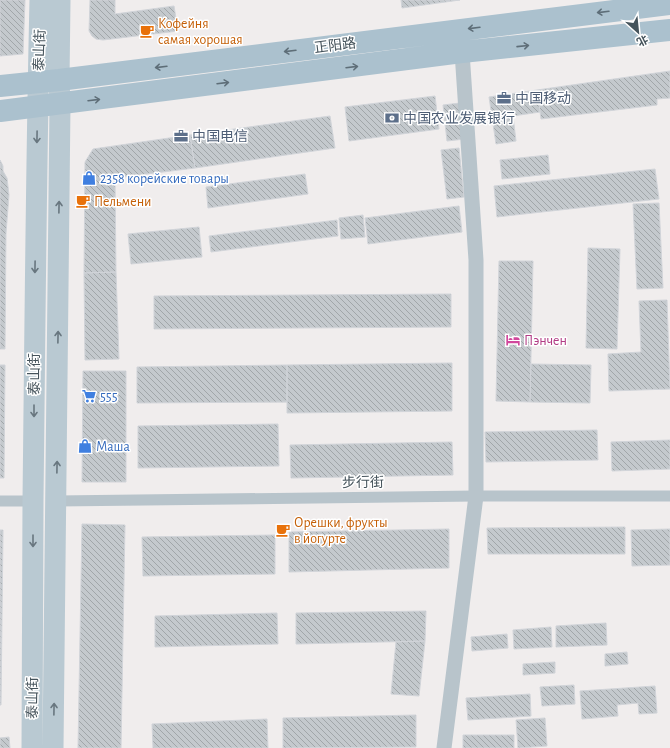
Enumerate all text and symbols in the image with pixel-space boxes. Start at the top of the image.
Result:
one-way arrow [597,8,610,16]
north arrow [618,12,658,52]
place label: Кофейня самая хорошая [158,17,243,47]
cafe icon: Кофейня самая хорошая [139,23,155,39]
one-way arrow [468,24,481,32]
street label: 泰山街 [31,29,48,71]
text: 北 [635,33,650,48]
street label: 正阳路 [313,35,357,55]
one-way arrow [516,42,529,50]
one-way arrow [284,47,297,55]
one-way arrow [155,63,168,71]
one-way arrow [345,63,358,70]
one-way arrow [216,79,229,87]
office icon: 中国移动 [496,90,512,106]
place label: 中国移动 [515,91,571,106]
one-way arrow [87,96,100,104]
bank icon: 中国农业发展银行 [384,110,400,126]
place label: 中国农业发展银行 [403,110,515,126]
office icon: 中国电信 [173,128,189,144]
place label: 中国电信 [192,129,248,144]
one-way arrow [33,130,41,143]
shop icon: 2358 корейские товары [81,170,97,186]
place label: 2358 корейские товары [100,172,229,186]
cafe icon: Пельмени [75,193,91,209]
place label: Пельмени [94,195,151,209]
one-way arrow [55,201,63,214]
one-way arrow [31,260,39,273]
one-way arrow [54,331,62,344]
hotel icon: Пэнчен [505,332,521,348]
place label: Пэнчен [524,334,567,348]
street label: 泰山街 [27,353,42,395]
supermarket icon: 555 [81,388,97,404]
place label: 555 [100,390,118,404]
one-way arrow [30,404,38,417]
shop icon: Маша [77,438,93,454]
place label: Маша [96,440,131,454]
one-way arrow [53,461,61,474]
street label: 步行街 [342,475,384,490]
place label: Орешки, фрукты в йогурте [294,516,388,546]
cafe icon: Орешки, фрукты в йогурте [275,522,291,538]
one-way arrow [29,534,37,547]
street label: 泰山街 [25,677,40,719]
one-way arrow [50,703,58,716]

